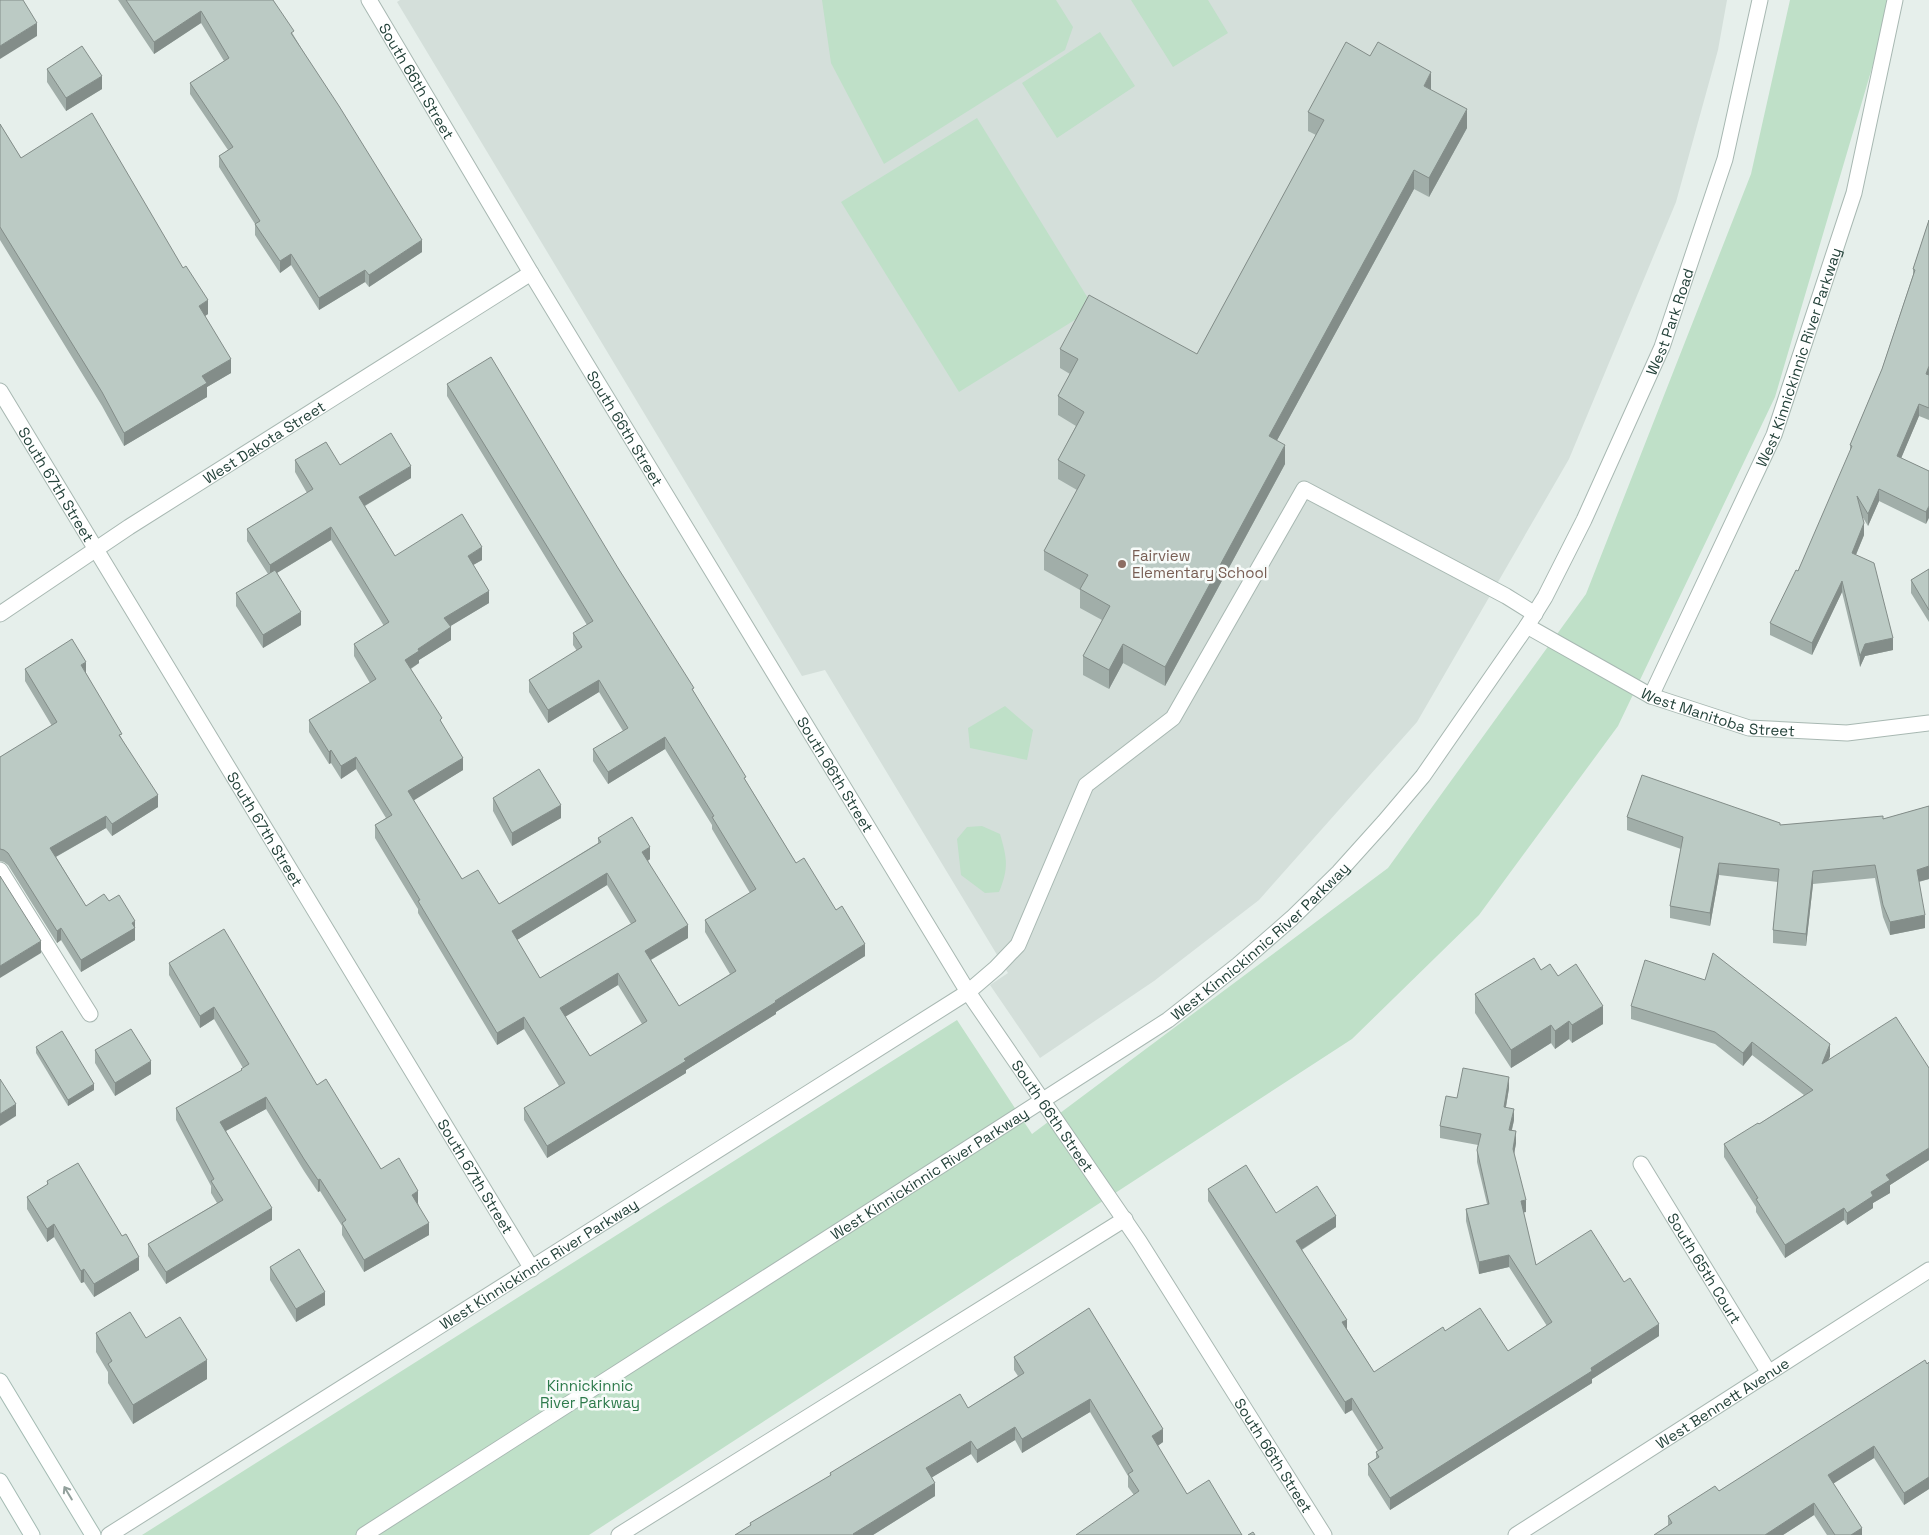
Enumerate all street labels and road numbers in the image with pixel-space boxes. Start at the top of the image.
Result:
street label: South 66th Street [375,19,459,142]
street label: West Kinnickinnic River Parkway [1751,245,1845,470]
street label: West Park Road [1641,266,1697,378]
street label: South 66th Street [583,367,668,490]
street label: West Dakota Street [199,396,328,487]
street label: South 67th Street [14,423,99,545]
street label: West Manitoba Street [1638,683,1795,740]
street label: South 66th Street [793,713,878,836]
street label: South 67th Street [223,768,307,890]
street label: West Kinnickinnic River Parkway [1167,858,1353,1024]
street label: South 66th Street [1008,1056,1098,1176]
street label: West Kinnickinnic River Parkway [827,1103,1031,1243]
street label: South 67th Street [434,1115,518,1237]
street label: West Kinnickinnic River Parkway [436,1194,641,1333]
street label: South 65th Court [1664,1209,1746,1327]
street label: West Bennett Avenue [1652,1353,1793,1452]
street label: South 66th Street [1231,1394,1317,1516]

